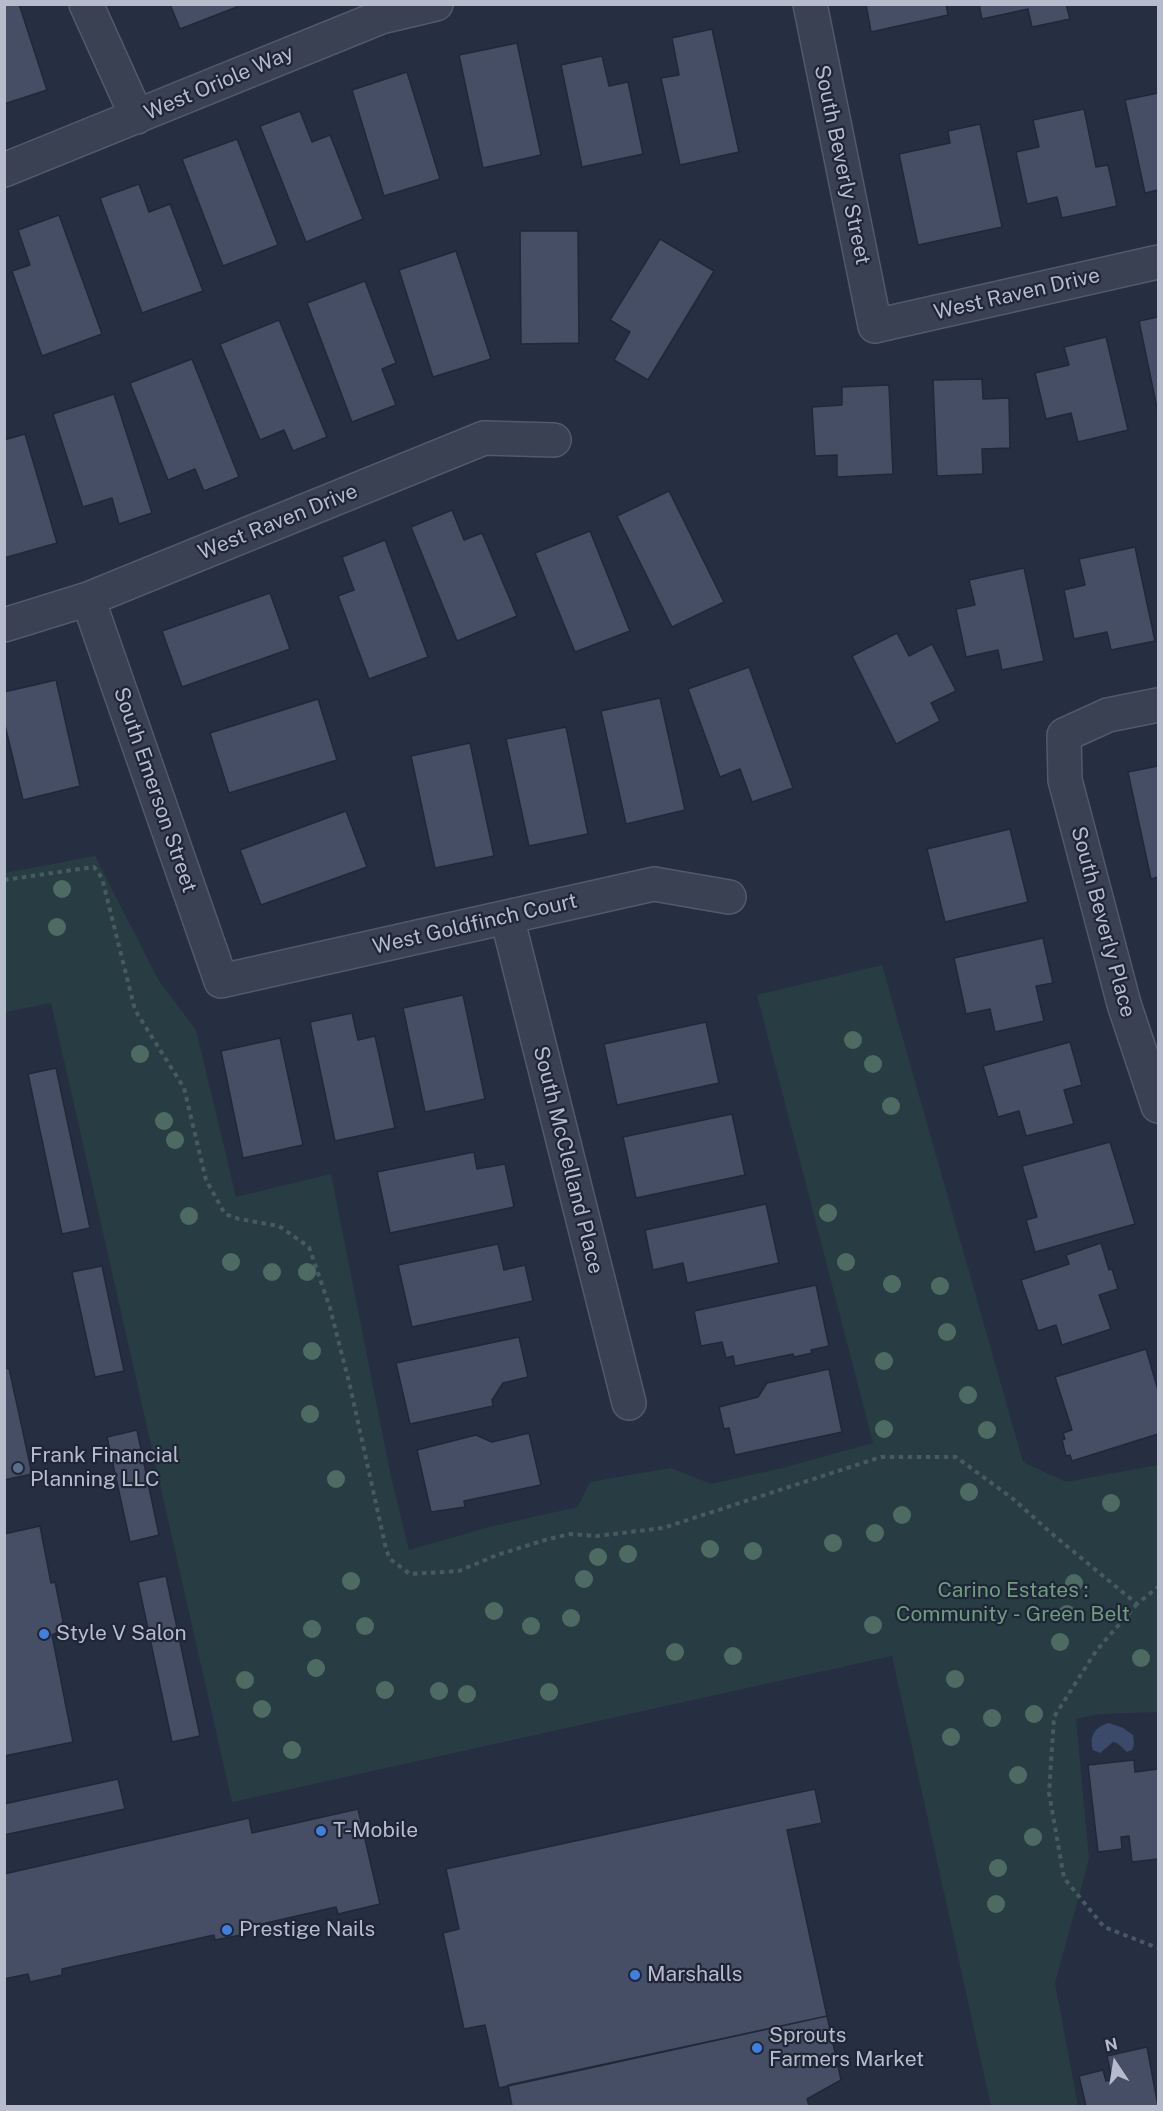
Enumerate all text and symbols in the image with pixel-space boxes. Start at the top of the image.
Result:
street label: West Oriole Way [141,40,297,126]
street label: South Beverly Street [809,63,875,267]
street label: West Raven Drive [932,263,1102,325]
street label: West Raven Drive [195,479,361,565]
street label: South Emerson Street [108,684,202,896]
street label: South Beverly Place [1065,824,1141,1020]
street label: West Goldfinch Court [370,888,580,960]
street label: South McClelland Place [528,1044,608,1276]
place label: Frank Financial Planning LLC [30,1443,179,1493]
marker: Frank Financial Planning LLC [11,1461,25,1475]
park label: Carino Estates : Community - Green Belt [896,1578,1130,1628]
place label: Style V Salon [56,1621,187,1647]
marker: Style V Salon [37,1627,51,1641]
place label: T-Mobile [333,1818,418,1844]
marker: T-Mobile [314,1824,328,1838]
place label: Prestige Nails [239,1917,375,1943]
marker: Prestige Nails [220,1923,234,1937]
place label: Marshalls [647,1962,742,1988]
marker: Marshalls [628,1968,642,1982]
place label: Sprouts Farmers Market [769,2023,924,2073]
north arrow [1085,2033,1145,2093]
text: N [1103,2034,1119,2055]
marker: Sprouts Farmers Market [750,2041,764,2055]

